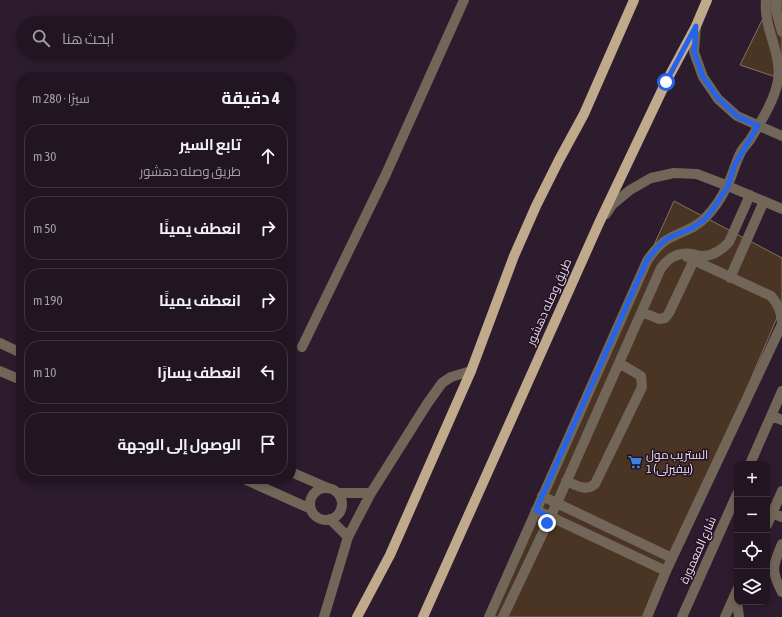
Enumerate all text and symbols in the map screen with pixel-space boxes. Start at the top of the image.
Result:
search box [16,16,296,60]
icon: search [30,27,52,49]
text: ابحث هنا [62,30,114,47]
route start [657,73,675,91]
text: 4 دقيقة [222,88,280,108]
text: سيرًا · 280 m [32,91,90,106]
text: تابع السير [179,136,241,153]
icon: ahead [257,145,279,167]
text: 30 m [33,149,56,164]
text: طريق وصله دهشور [140,164,241,179]
icon: right [257,217,279,239]
text: انعطف يمينًا [159,220,241,237]
text: 50 m [33,221,56,236]
street label: طريق وصله دهشور [523,256,574,348]
icon: right [257,289,279,311]
text: انعطف يمينًا [159,292,241,309]
text: 190 m [33,293,63,308]
icon: left [257,361,279,383]
text: انعطف يسارًا [157,364,241,381]
text: 10 m [33,365,56,380]
icon: arrive [257,433,279,455]
text: الوصول إلى الوجهة [117,436,241,453]
place label: الستريب مول 1 (بيفيرلى) [646,448,708,476]
supermarket icon: الستريب مول 1 (بيفيرلى) [627,454,643,470]
map controls [734,461,770,605]
button: + [734,461,770,497]
button: − [734,497,770,533]
route end [538,514,556,532]
street label: شارع المعمورة [677,514,720,586]
button: locate [734,533,770,569]
button: layers [734,569,770,605]

